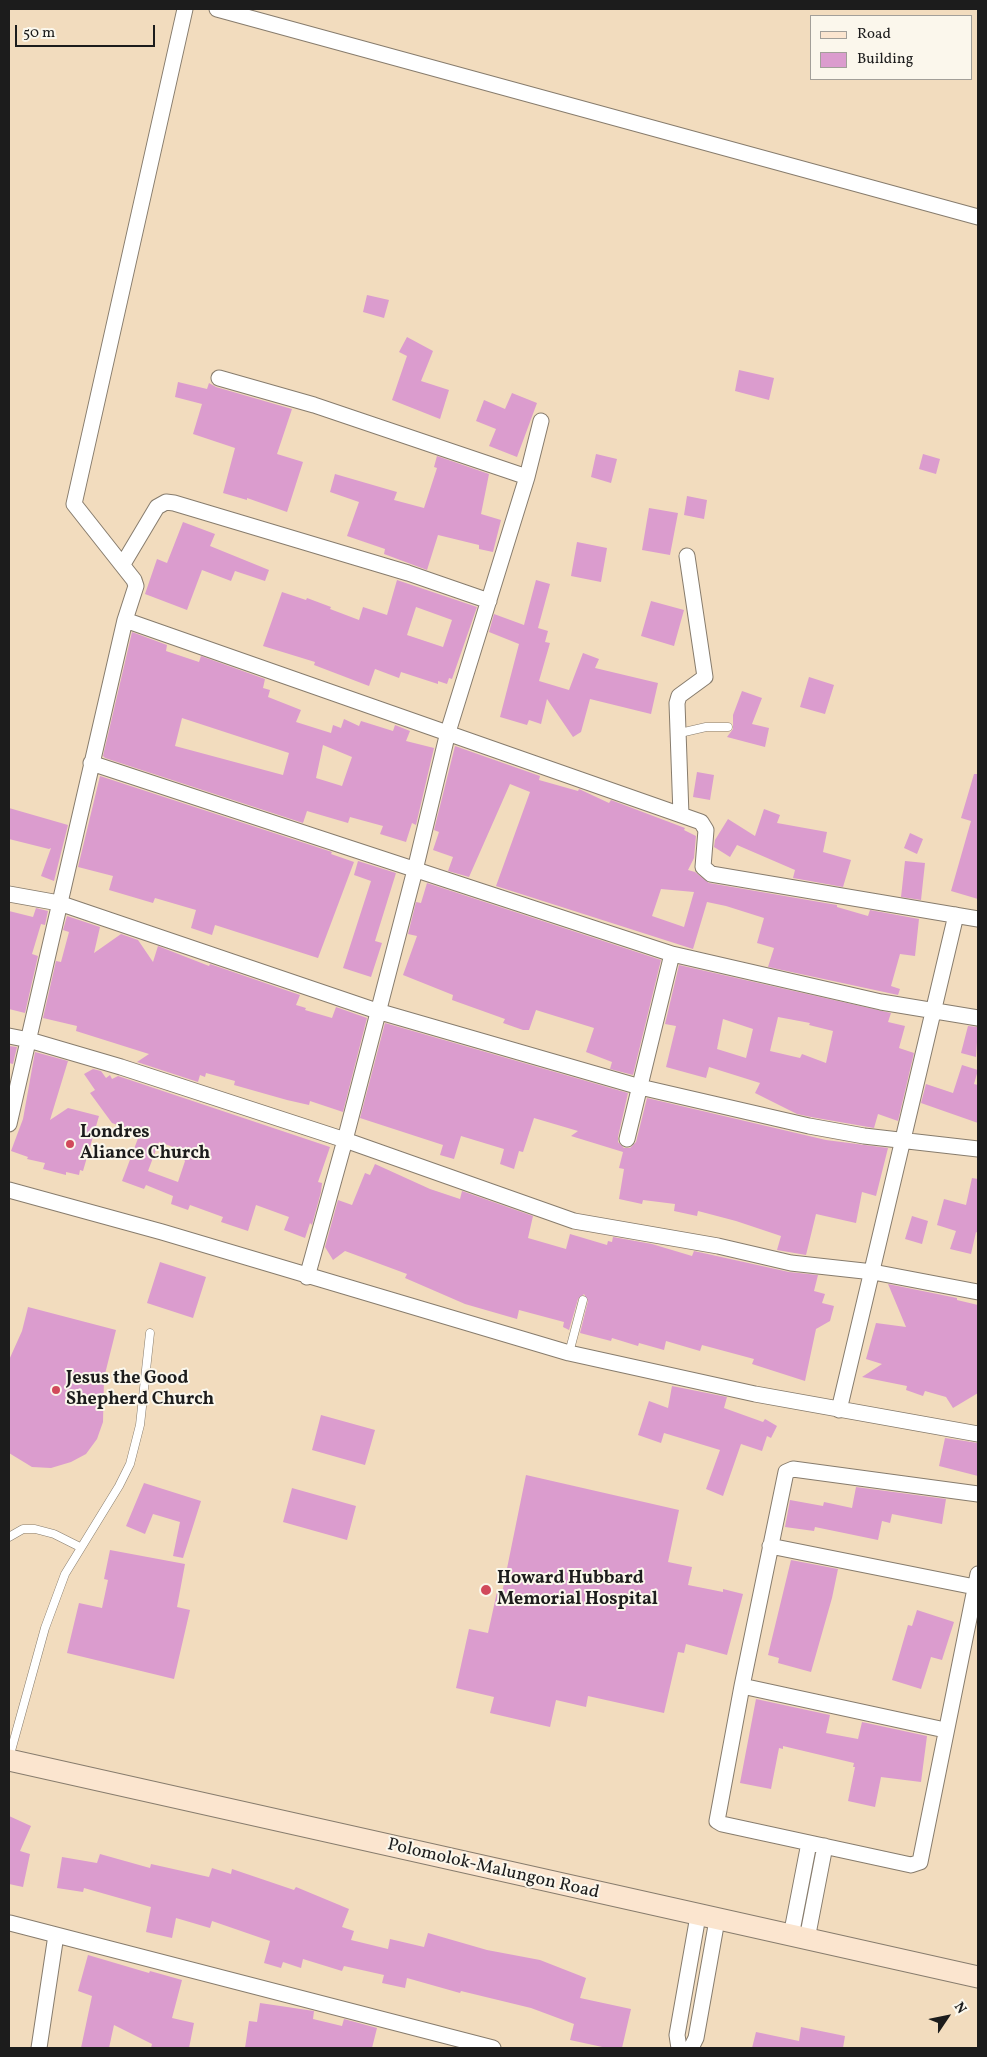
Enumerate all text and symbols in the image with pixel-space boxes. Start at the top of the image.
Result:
scale bar [18,15,158,47]
legend [810,15,972,80]
text: 50 m [23,23,55,44]
text: Road [857,24,891,45]
text: Building [857,49,913,70]
place label: Londres Aliance Church [80,1123,210,1166]
marker: Londres Aliance Church [64,1138,76,1150]
place label: Jesus the Good Shepherd Church [66,1369,214,1412]
marker: Jesus the Good Shepherd Church [50,1384,62,1396]
place label: Howard Hubbard Memorial Hospital [497,1569,658,1612]
marker: Howard Hubbard Memorial Hospital [479,1583,493,1597]
street label: Polomolok-Malungon Road [385,1835,601,1905]
north arrow [922,1992,972,2042]
text: N [949,1999,971,2018]

